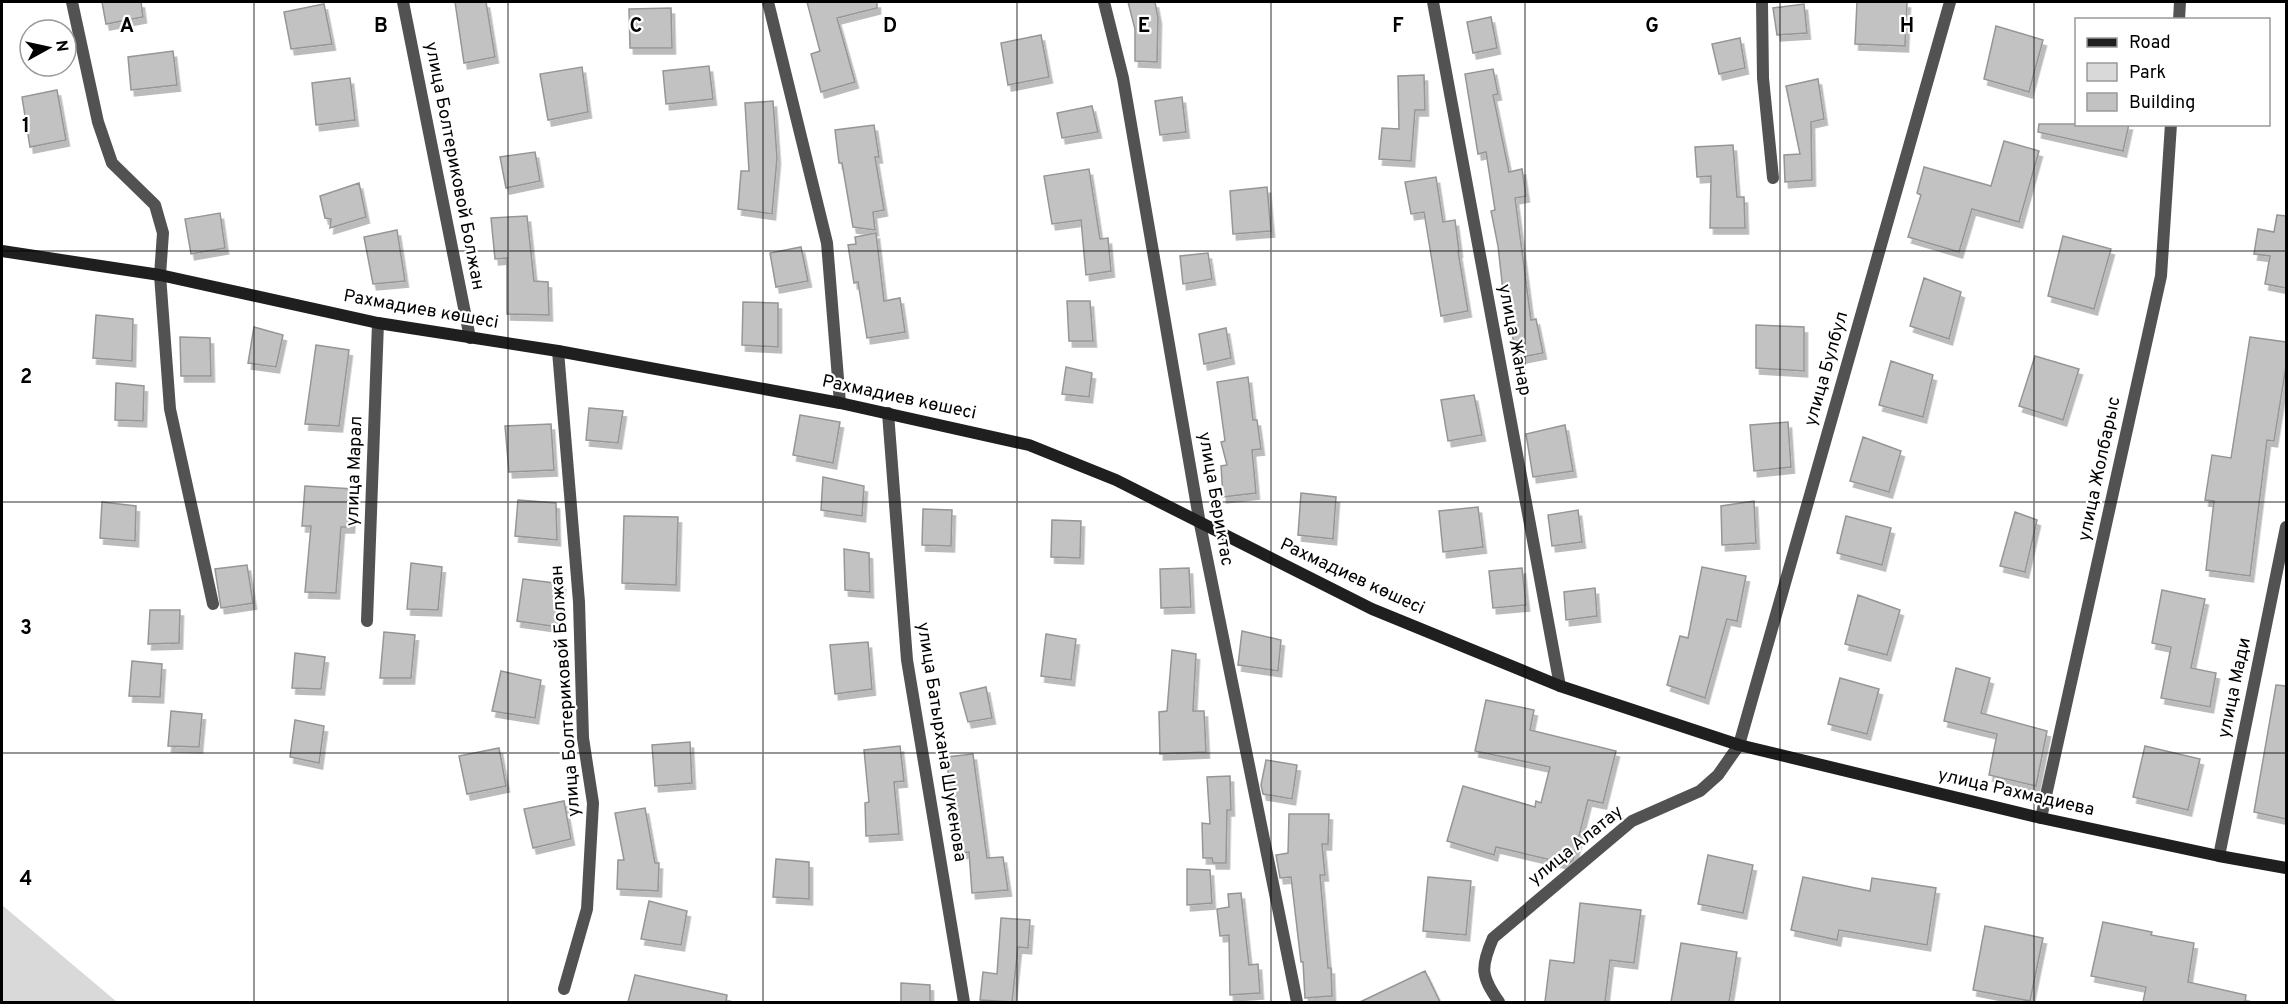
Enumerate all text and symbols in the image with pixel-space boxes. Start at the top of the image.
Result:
text: A [120,14,134,40]
text: B [374,14,388,40]
text: C [630,14,642,40]
text: D [883,14,897,40]
text: E [1138,14,1150,40]
text: F [1392,14,1404,40]
text: G [1645,14,1659,40]
text: H [1900,14,1914,40]
north arrow [18,18,78,78]
legend [2075,18,2270,126]
text: Road [2129,32,2171,55]
text: N [50,39,72,53]
street label: улица Болтериковой Болжан [419,40,489,292]
text: Park [2129,62,2166,85]
text: Building [2129,92,2195,115]
text: 1 [22,114,30,140]
street label: улица Жанар [1492,282,1536,398]
street label: Рахмадиев көшесі [342,285,500,335]
street label: улица Булбул [1800,309,1854,429]
text: 2 [20,365,32,391]
street label: Рахмадиев көшесі [820,370,978,426]
street label: улица Жолбарыс [2073,395,2127,543]
street label: улица Марал [342,415,368,527]
street label: улица Бериктас [1192,430,1238,568]
street label: Рахмадиев көшесі [1276,533,1428,621]
street label: улица Болтериковой Болжан [546,564,586,818]
text: 3 [20,616,32,642]
street label: улица Батырхана Шукенова [911,621,971,863]
street label: улица Мади [2213,636,2257,740]
street label: улица Рахмадиева [1935,764,2097,822]
street label: улица Алатау [1524,801,1628,891]
text: 4 [20,867,32,893]

